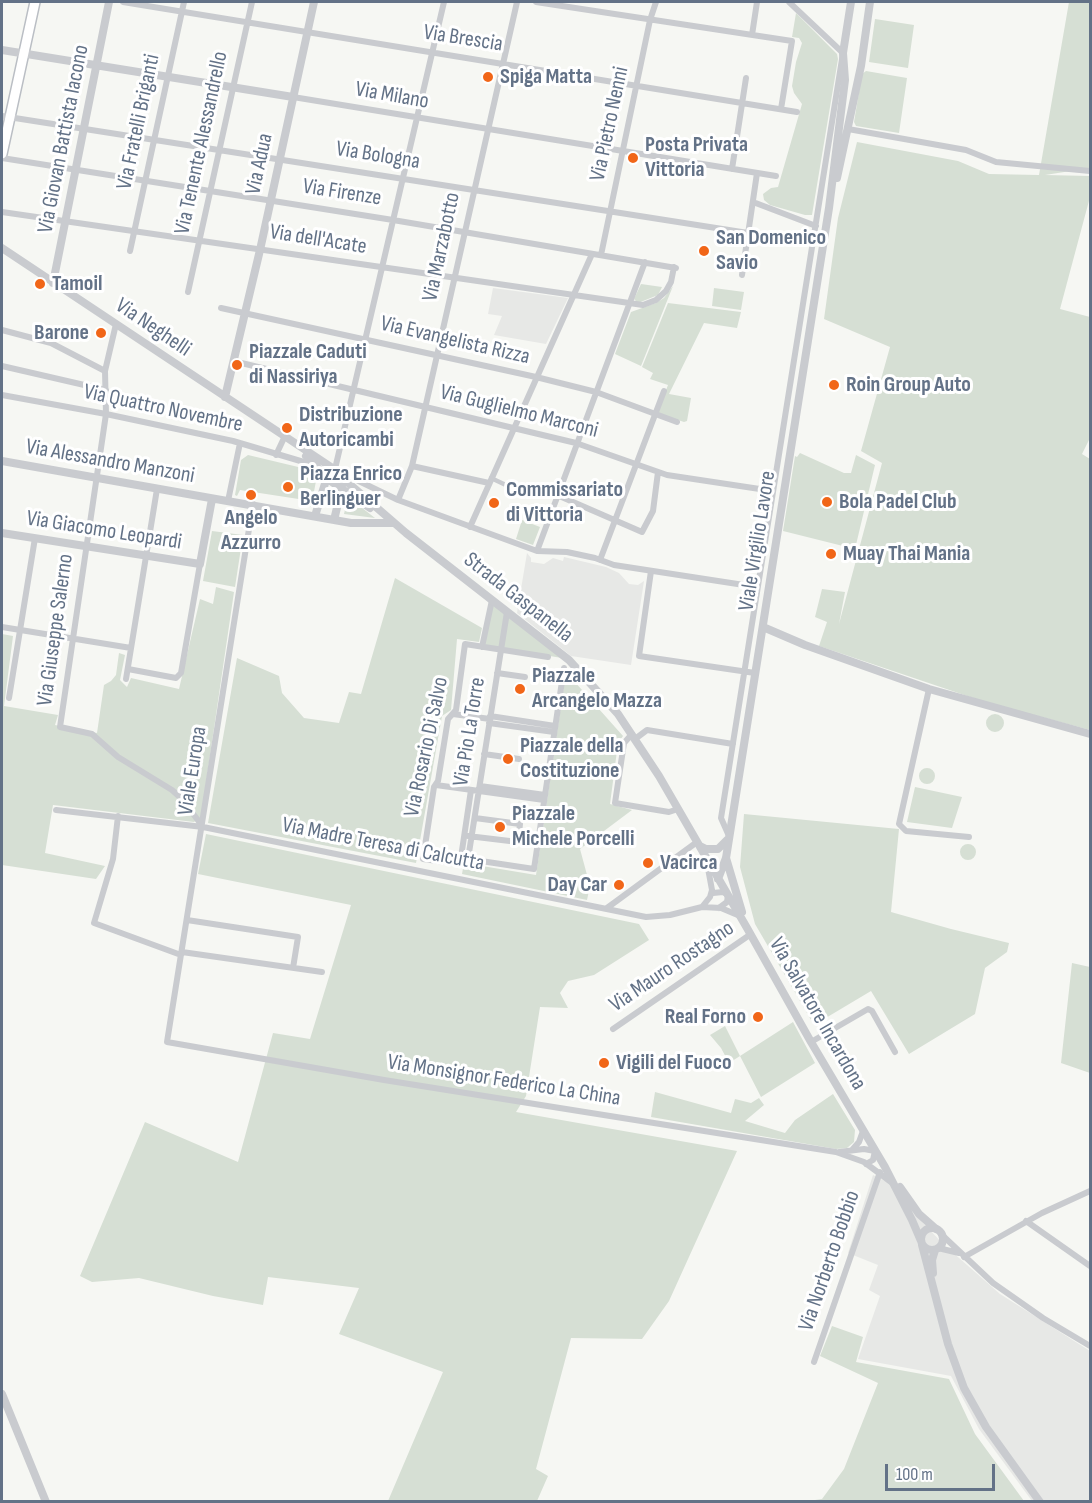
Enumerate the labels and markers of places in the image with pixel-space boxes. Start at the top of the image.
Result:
place label: Spiga Matta [500,64,592,90]
marker: Spiga Matta [481,70,495,84]
place label: Posta Privata Vittoria [645,132,748,184]
marker: Posta Privata Vittoria [626,151,640,165]
place label: San Domenico Savio [716,225,826,276]
marker: San Domenico Savio [697,244,711,258]
place label: Tamoil [52,271,102,297]
marker: Tamoil [33,277,47,291]
place label: Barone [34,320,89,346]
marker: Barone [94,326,108,340]
place label: Piazzale Caduti di Nassiriya [249,339,367,390]
marker: Piazzale Caduti di Nassiriya [230,358,244,372]
place label: Roin Group Auto [846,372,971,398]
marker: Roin Group Auto [827,378,841,392]
place label: Distribuzione Autoricambi [299,402,403,454]
marker: Distribuzione Autoricambi [280,421,294,435]
place label: Piazza Enrico Berlinguer [300,461,402,512]
place label: Commissariato di Vittoria [506,477,623,528]
marker: Piazza Enrico Berlinguer [281,480,295,494]
marker: Angelo Azzurro [244,488,258,502]
place label: Bola Padel Club [839,489,956,515]
marker: Bola Padel Club [820,495,834,509]
marker: Commissariato di Vittoria [487,496,501,510]
place label: Angelo Azzurro [221,505,281,556]
place label: Muay Thai Mania [843,541,970,567]
marker: Muay Thai Mania [824,547,838,561]
place label: Piazzale Arcangelo Mazza [532,663,662,714]
marker: Piazzale Arcangelo Mazza [513,682,527,696]
place label: Piazzale della Costituzione [520,733,624,784]
marker: Piazzale della Costituzione [501,752,515,766]
place label: Piazzale Michele Porcelli [512,801,635,852]
marker: Piazzale Michele Porcelli [493,820,507,834]
place label: Vacirca [660,850,717,876]
marker: Vacirca [641,856,655,870]
place label: Day Car [547,872,607,898]
marker: Day Car [612,878,626,892]
place label: Real Forno [665,1004,746,1030]
marker: Real Forno [751,1010,765,1024]
place label: Vigili del Fuoco [616,1050,731,1076]
marker: Vigili del Fuoco [597,1056,611,1070]

